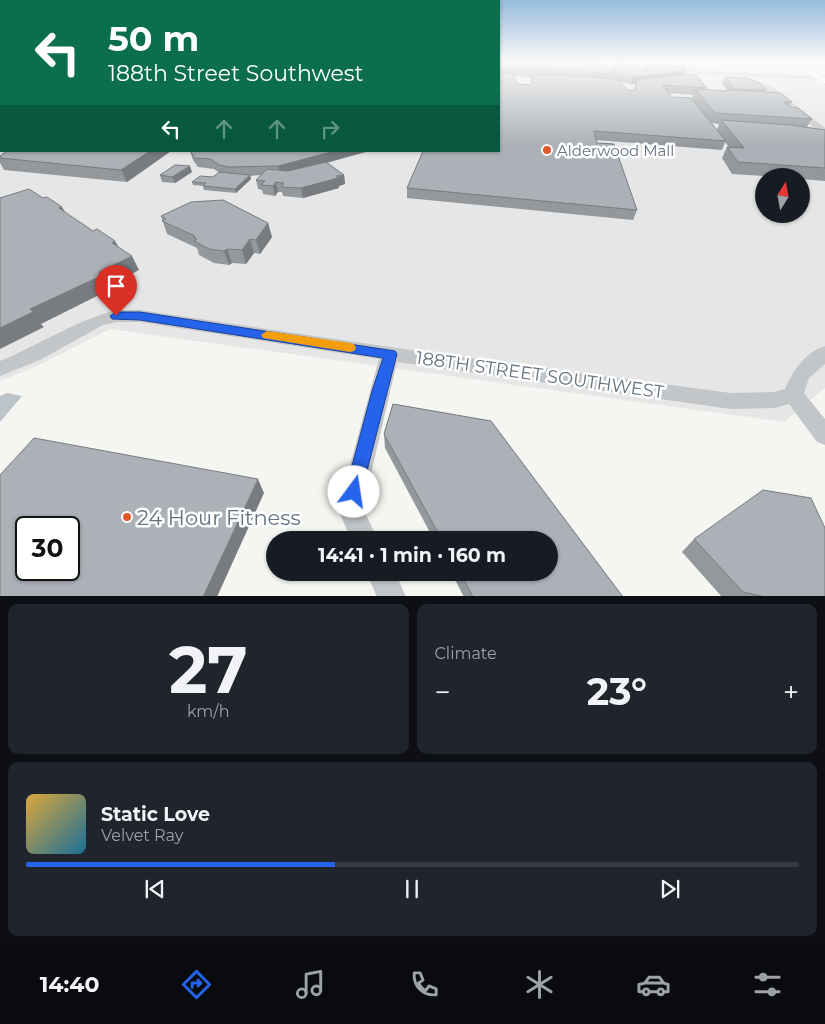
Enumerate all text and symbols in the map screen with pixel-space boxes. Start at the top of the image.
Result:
text: 50 m [108,17,199,60]
icon: left [25,20,90,85]
text: 188th Street Southwest [108,60,364,87]
icon: left [157,115,185,143]
icon: ahead [210,115,238,143]
icon: ahead [263,115,291,143]
icon: right [316,115,344,143]
place label: Alderwood Mall [557,141,674,160]
marker: Alderwood Mall [541,144,553,156]
north arrow [755,168,810,222]
map controls [755,168,810,223]
pin [95,265,137,316]
icon: arrive [102,272,130,300]
street label: 188TH STREET SOUTHWEST [415,347,666,403]
position arrow [327,465,379,517]
place label: 24 Hour Fitness [137,505,301,530]
marker: 24 Hour Fitness [121,511,133,523]
speed limit sign: 30 [15,516,80,581]
text: 14:41 · 1 min · 160 m [318,544,506,567]
text: 27 [169,630,248,709]
text: Climate [435,644,497,663]
text: 23° [587,668,647,715]
text: − [435,675,451,709]
text: + [783,675,799,709]
text: km/h [187,702,230,721]
text: Static Love [101,803,210,826]
text: Velvet Ray [101,826,183,845]
icon: previous [141,875,169,903]
icon: pause [398,875,426,903]
icon: next [656,875,684,903]
icon: directions [179,967,214,1002]
icon: music [293,967,328,1002]
icon: phone [407,967,442,1002]
icon: climate [522,967,557,1002]
icon: car [636,967,671,1002]
icon: filters [750,967,785,1002]
text: 14:40 [40,971,99,998]

